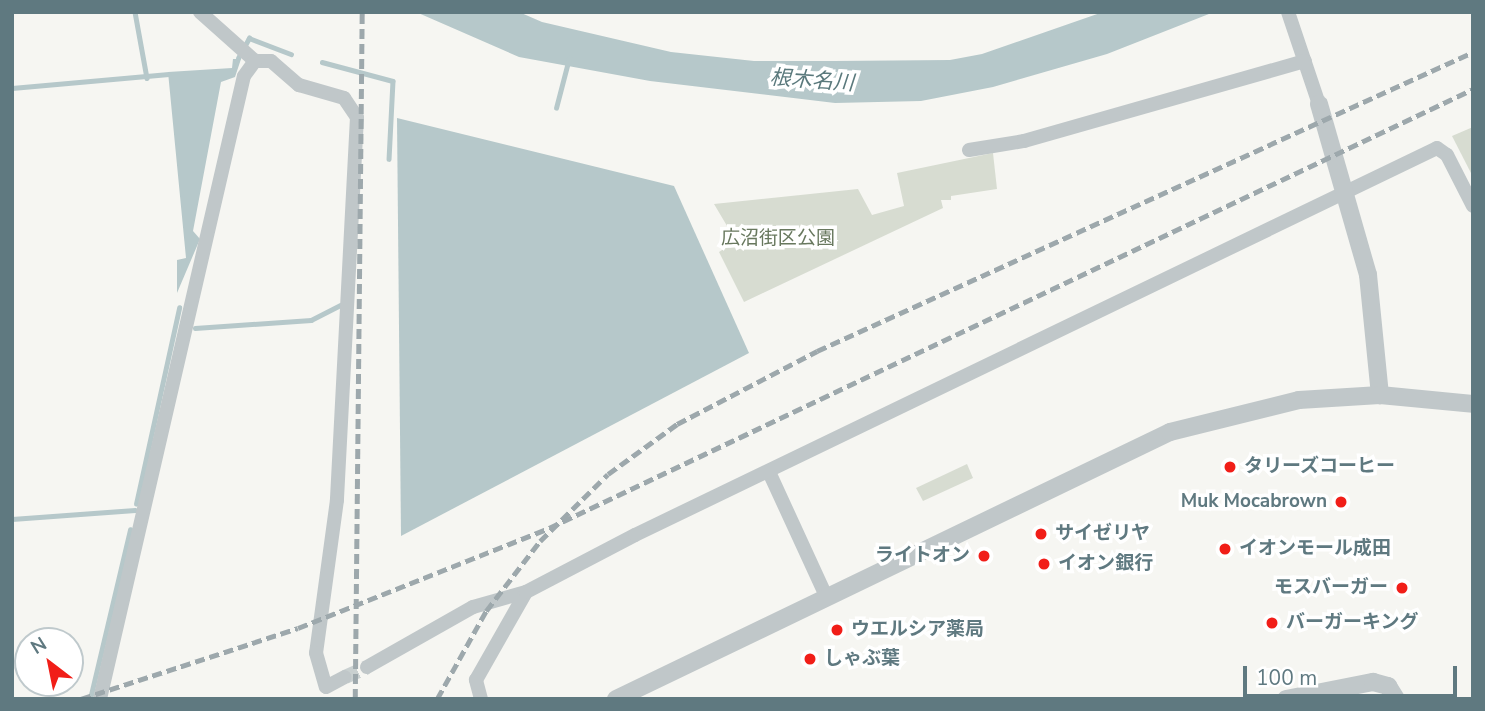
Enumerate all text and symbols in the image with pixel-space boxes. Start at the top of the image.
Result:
water label: 根木名川 [769,65,855,95]
park label: 広沼街区公園 [721,228,835,250]
place label: タリーズコーヒー [1244,456,1396,478]
marker: タリーズコーヒー [1222,459,1238,475]
place label: Muk Mocabrown [1181,491,1327,513]
marker: Muk Mocabrown [1333,494,1349,510]
place label: サイゼリヤ [1055,523,1150,545]
marker: サイゼリヤ [1033,526,1049,542]
place label: イオンモール成田 [1239,538,1391,560]
marker: イオンモール成田 [1217,541,1233,557]
place label: ライトオン [875,545,970,567]
marker: ライトオン [976,548,992,564]
place label: イオン銀行 [1058,553,1153,575]
marker: イオン銀行 [1036,556,1052,572]
place label: モスバーガー [1274,577,1388,599]
marker: モスバーガー [1394,580,1410,596]
place label: バーガーキング [1286,612,1419,634]
marker: バーガーキング [1264,615,1280,631]
place label: ウエルシア薬局 [851,619,984,641]
marker: ウエルシア薬局 [829,622,845,638]
north arrow [14,627,84,697]
text: N [26,631,52,661]
place label: しゃぶ葉 [824,648,900,670]
marker: しゃぶ葉 [802,651,818,667]
scale bar [1247,652,1460,696]
text: 100 m [1256,664,1317,692]

